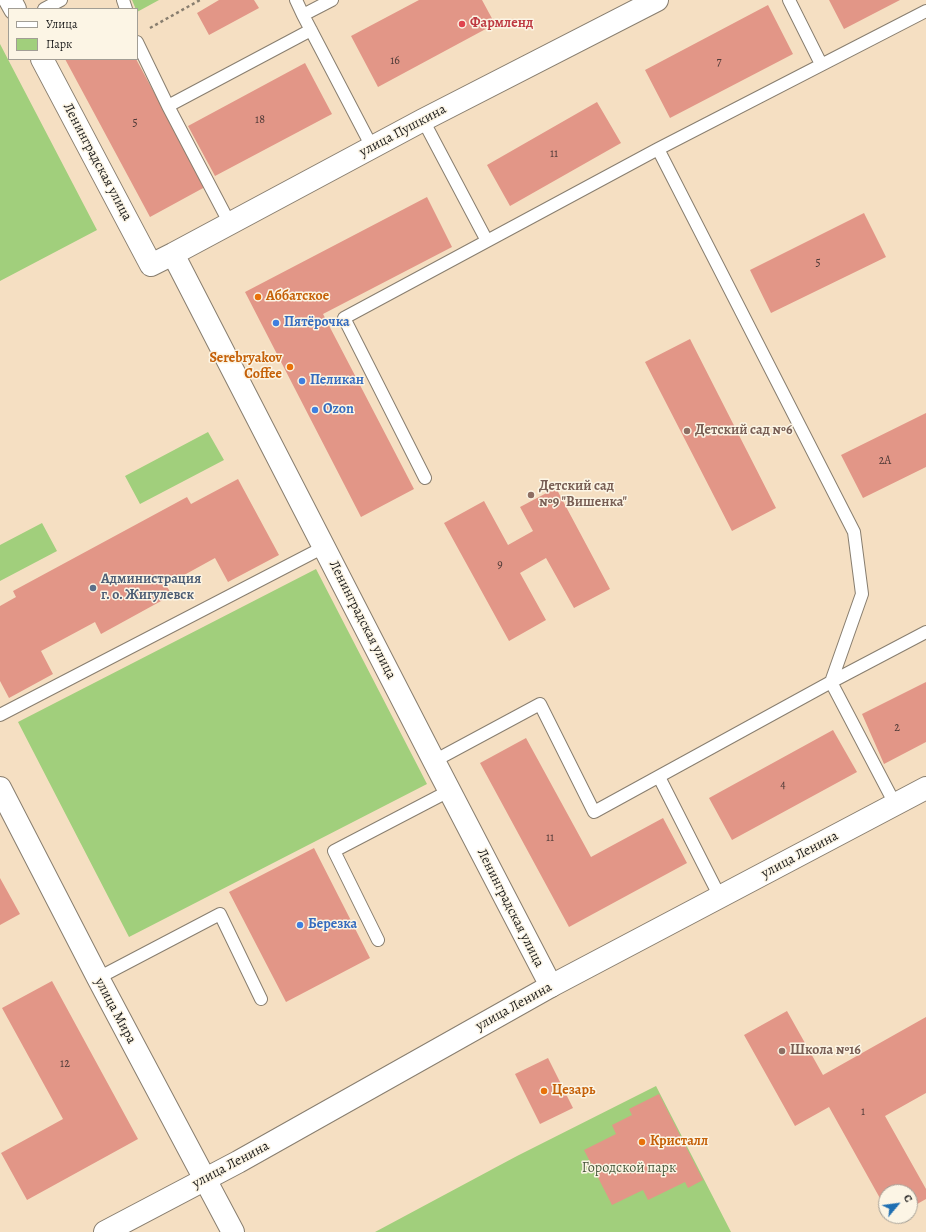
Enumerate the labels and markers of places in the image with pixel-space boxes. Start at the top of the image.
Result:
place label: Фармленд [470,16,533,32]
marker: Фармленд [457,19,467,29]
place label: Аббатское [266,289,329,305]
marker: Аббатское [253,292,263,302]
place label: Пятёрочка [284,315,350,331]
marker: Пятёрочка [271,318,281,328]
place label: Serebryakov Coffee [209,351,282,384]
marker: Serebryakov Coffee [285,362,295,372]
place label: Пеликан [310,373,364,389]
marker: Пеликан [297,376,307,386]
place label: Ozon [323,402,354,418]
marker: Ozon [310,405,320,415]
place label: Детский сад №6 [695,423,793,439]
marker: Детский сад №6 [682,426,692,436]
place label: Детский сад №9 "Вишенка" [539,479,627,512]
marker: Детский сад №9 "Вишенка" [526,490,536,500]
place label: Администрация г. о. Жигулевск [101,572,201,604]
marker: Администрация г. о. Жигулевск [88,583,98,593]
place label: Березка [308,917,357,933]
marker: Березка [295,920,305,930]
place label: Школа №16 [790,1043,861,1059]
marker: Школа №16 [777,1046,787,1056]
place label: Цезарь [552,1083,595,1099]
marker: Цезарь [539,1086,549,1096]
place label: Кристалл [650,1134,708,1150]
marker: Кристалл [637,1137,647,1147]

